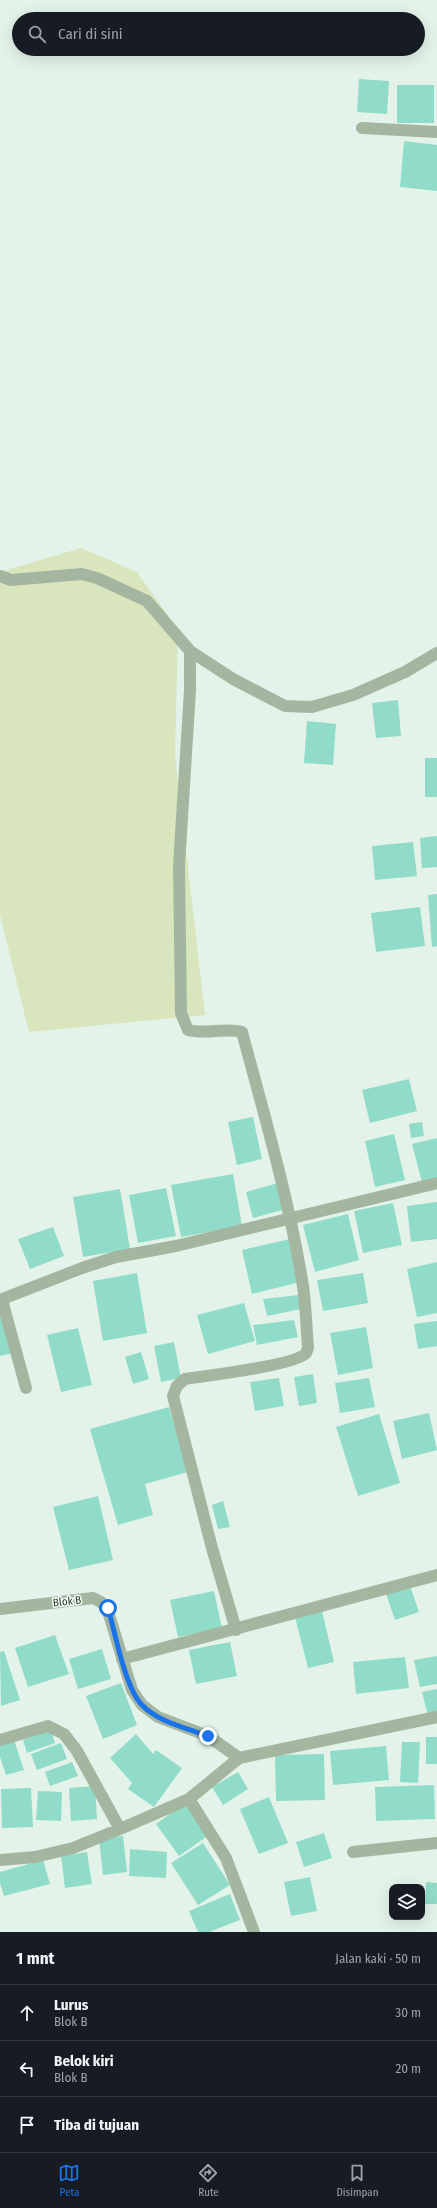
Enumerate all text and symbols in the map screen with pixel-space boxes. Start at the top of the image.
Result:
search box [12,12,425,56]
icon: search [26,23,48,45]
text: Cari di sini [58,25,123,43]
street label: Blok B [52,1594,82,1609]
route start [99,1599,117,1617]
route end [199,1727,217,1745]
map controls [389,1884,425,1920]
button: layers [389,1884,425,1920]
text: 1 mnt [16,1948,55,1969]
text: Jalan kaki · 50 m [335,1951,421,1966]
text: Lurus [54,1996,88,2014]
icon: ahead [16,2002,38,2024]
text: 30 m [395,2005,421,2020]
text: Blok B [54,2014,88,2029]
text: Belok kiri [54,2052,114,2070]
icon: left [16,2058,38,2080]
text: 20 m [395,2061,421,2076]
text: Blok B [54,2070,88,2085]
icon: arrive [16,2114,38,2136]
text: Tiba di tujuan [54,2116,139,2134]
tab: Peta [58,2162,80,2199]
tab: Rute [197,2162,219,2199]
tab: Disimpan [336,2162,378,2199]

